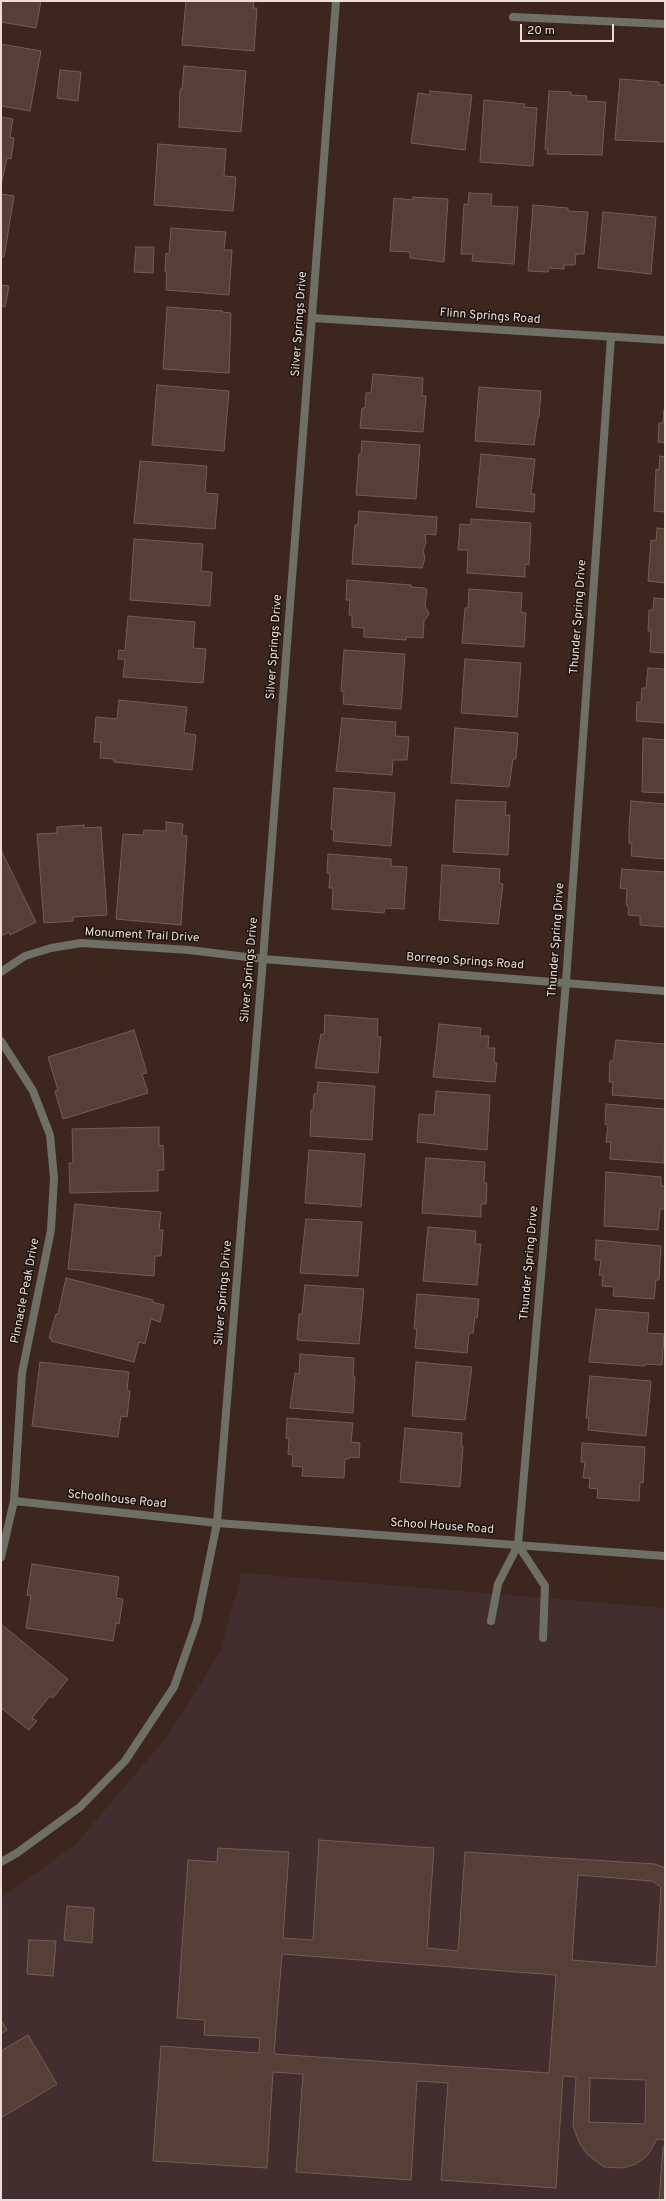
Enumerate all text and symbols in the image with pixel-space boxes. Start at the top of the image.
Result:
scale bar [522,16,616,42]
text: 20 m [527,23,555,39]
street label: Silver Springs Drive [289,271,311,377]
street label: Flinn Springs Road [439,306,541,328]
street label: Thunder Spring Drive [568,559,590,675]
street label: Silver Springs Drive [264,594,286,700]
street label: Thunder Spring Drive [546,882,568,998]
street label: Silver Springs Drive [238,917,262,1023]
street label: Monument Trail Drive [84,926,200,946]
street label: Borrego Springs Road [406,951,524,973]
street label: Thunder Spring Drive [518,1205,542,1321]
street label: Pinnacle Peak Drive [9,1237,43,1345]
street label: Silver Springs Drive [212,1240,236,1346]
street label: Schoolhouse Road [67,1488,167,1512]
street label: School House Road [390,1516,494,1538]

